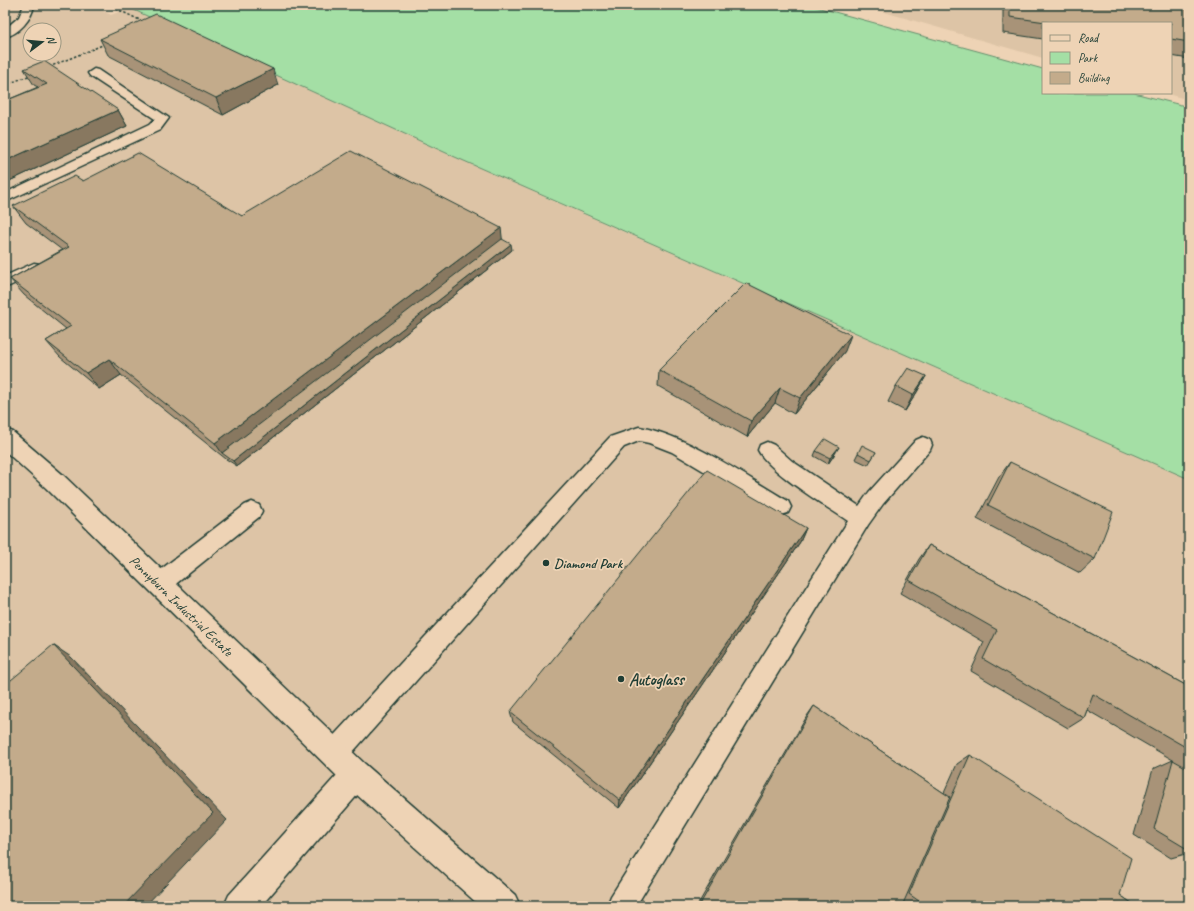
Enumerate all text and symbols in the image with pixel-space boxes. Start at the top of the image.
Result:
north arrow [22,22,62,62]
legend [1042,22,1172,94]
text: Road [1078,30,1100,46]
text: N [44,34,60,47]
text: Park [1078,50,1099,66]
text: Building [1078,70,1110,86]
street label: Pennyburn Industrial Estate [126,552,237,661]
place label: Diamond Park [554,555,624,572]
marker: Diamond Park [541,558,551,568]
place label: Autoglass [629,669,686,690]
marker: Autoglass [616,674,626,684]

